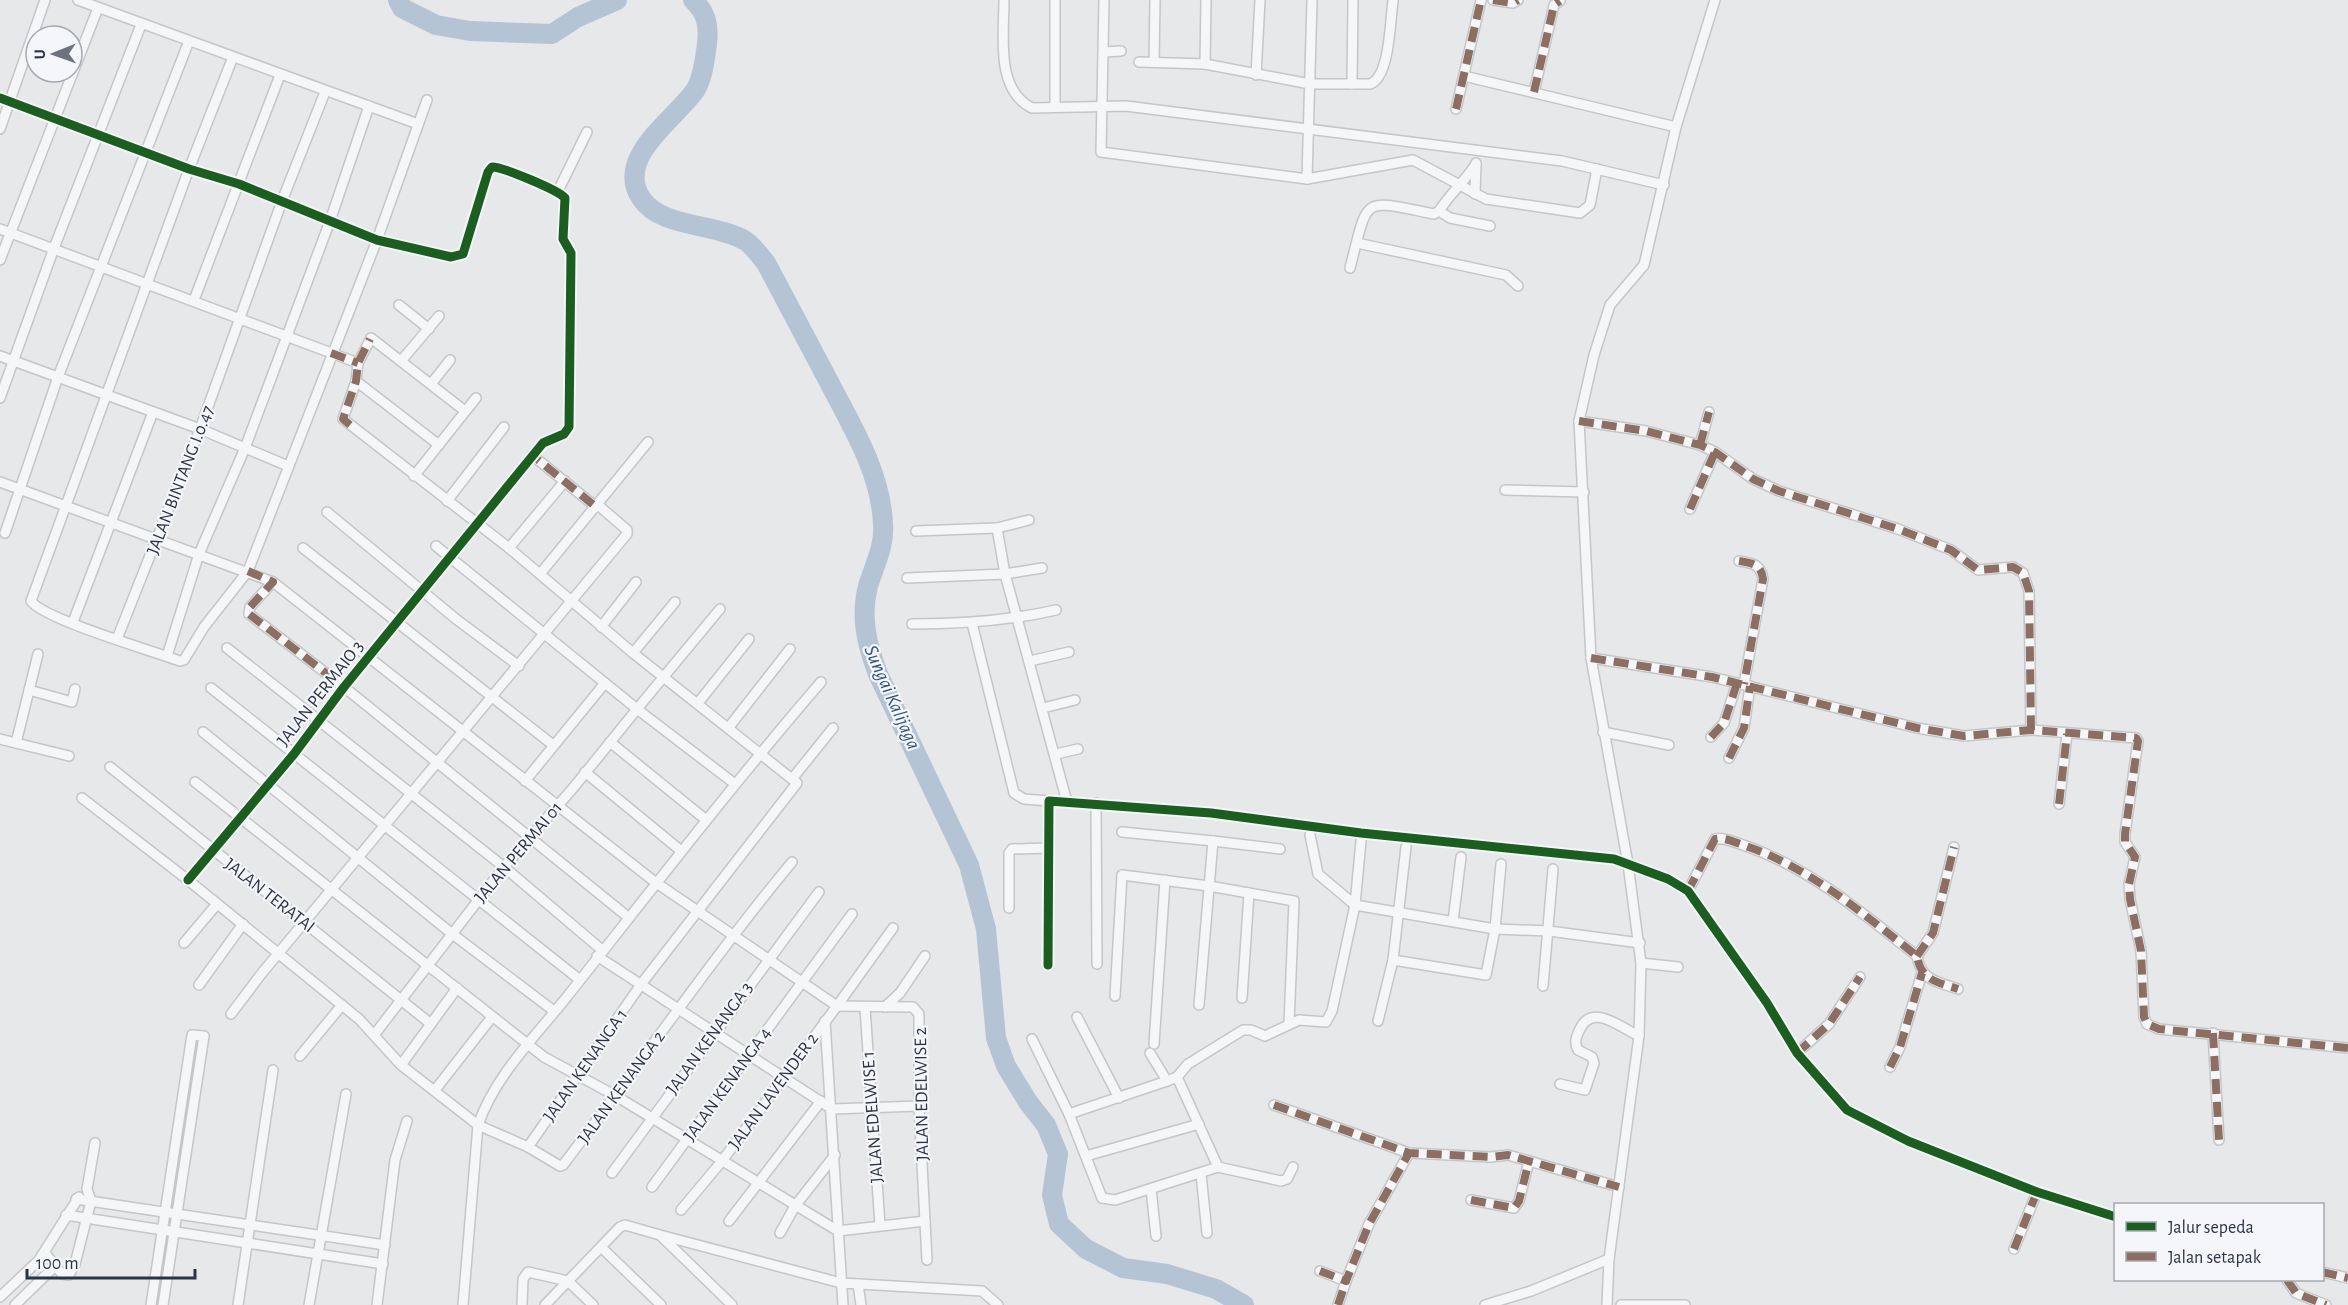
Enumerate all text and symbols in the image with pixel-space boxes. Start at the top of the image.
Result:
north arrow [24,24,84,84]
text: U [32,49,48,59]
street label: JALAN BINTANG I.0.47 [144,403,218,557]
street label: JALAN PERMAIO 3 [274,638,367,750]
water label: Sungai Kalijaga [860,642,924,753]
street label: JALAN PERMAI 01 [472,799,566,906]
street label: JALAN TERATAI [221,855,318,936]
street label: JALAN KENANGA 3 [663,979,756,1098]
street label: JALAN KENANGA 1 [540,1006,631,1125]
street label: JALAN KENANGA 4 [681,1024,775,1145]
street label: JALAN EDELWISE 2 [912,1027,932,1161]
street label: JALAN KENANGA 2 [575,1028,669,1147]
street label: JALAN LAVENDER 2 [726,1030,822,1153]
street label: JALAN EDELWISE 1 [859,1050,887,1183]
legend [2114,1203,2324,1281]
text: Jalur sepeda [2168,1219,2254,1237]
scale bar [27,1242,195,1280]
text: Jalan setapak [2168,1249,2262,1267]
text: 100 m [36,1255,79,1273]

